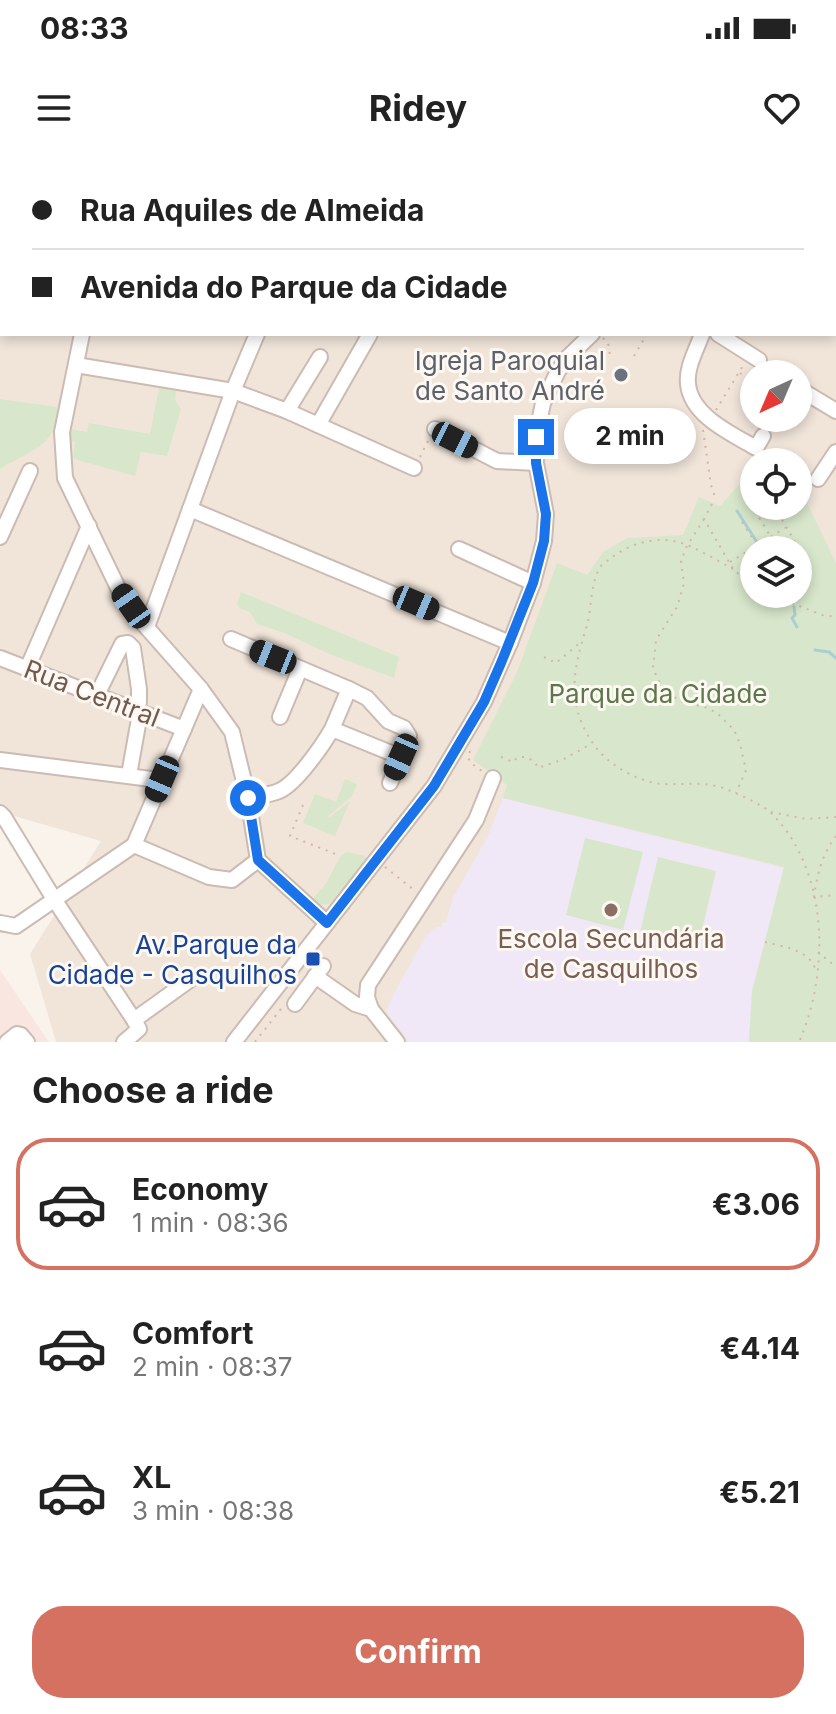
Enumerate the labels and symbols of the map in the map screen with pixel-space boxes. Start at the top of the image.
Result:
place label: Igreja Paroquial de Santo André [415,345,605,406]
north arrow [740,360,812,432]
marker: Igreja Paroquial de Santo André [612,366,630,384]
callout: 2 min [564,409,696,465]
car [428,418,482,462]
route end [518,419,554,455]
car [107,579,155,633]
car [389,583,443,623]
car [246,637,300,677]
street label: Rua Central [20,653,164,733]
park label: Parque da Cidade [548,678,768,709]
car [380,730,422,784]
car [142,752,182,806]
route start [230,780,266,816]
marker: Escola Secundária de Casquilhos [602,901,620,919]
place label: Escola Secundária de Casquilhos [497,923,725,984]
place label: Av.Parque da Cidade - Casquilhos [48,929,297,990]
marker: Av.Parque da Cidade - Casquilhos [304,950,322,968]

